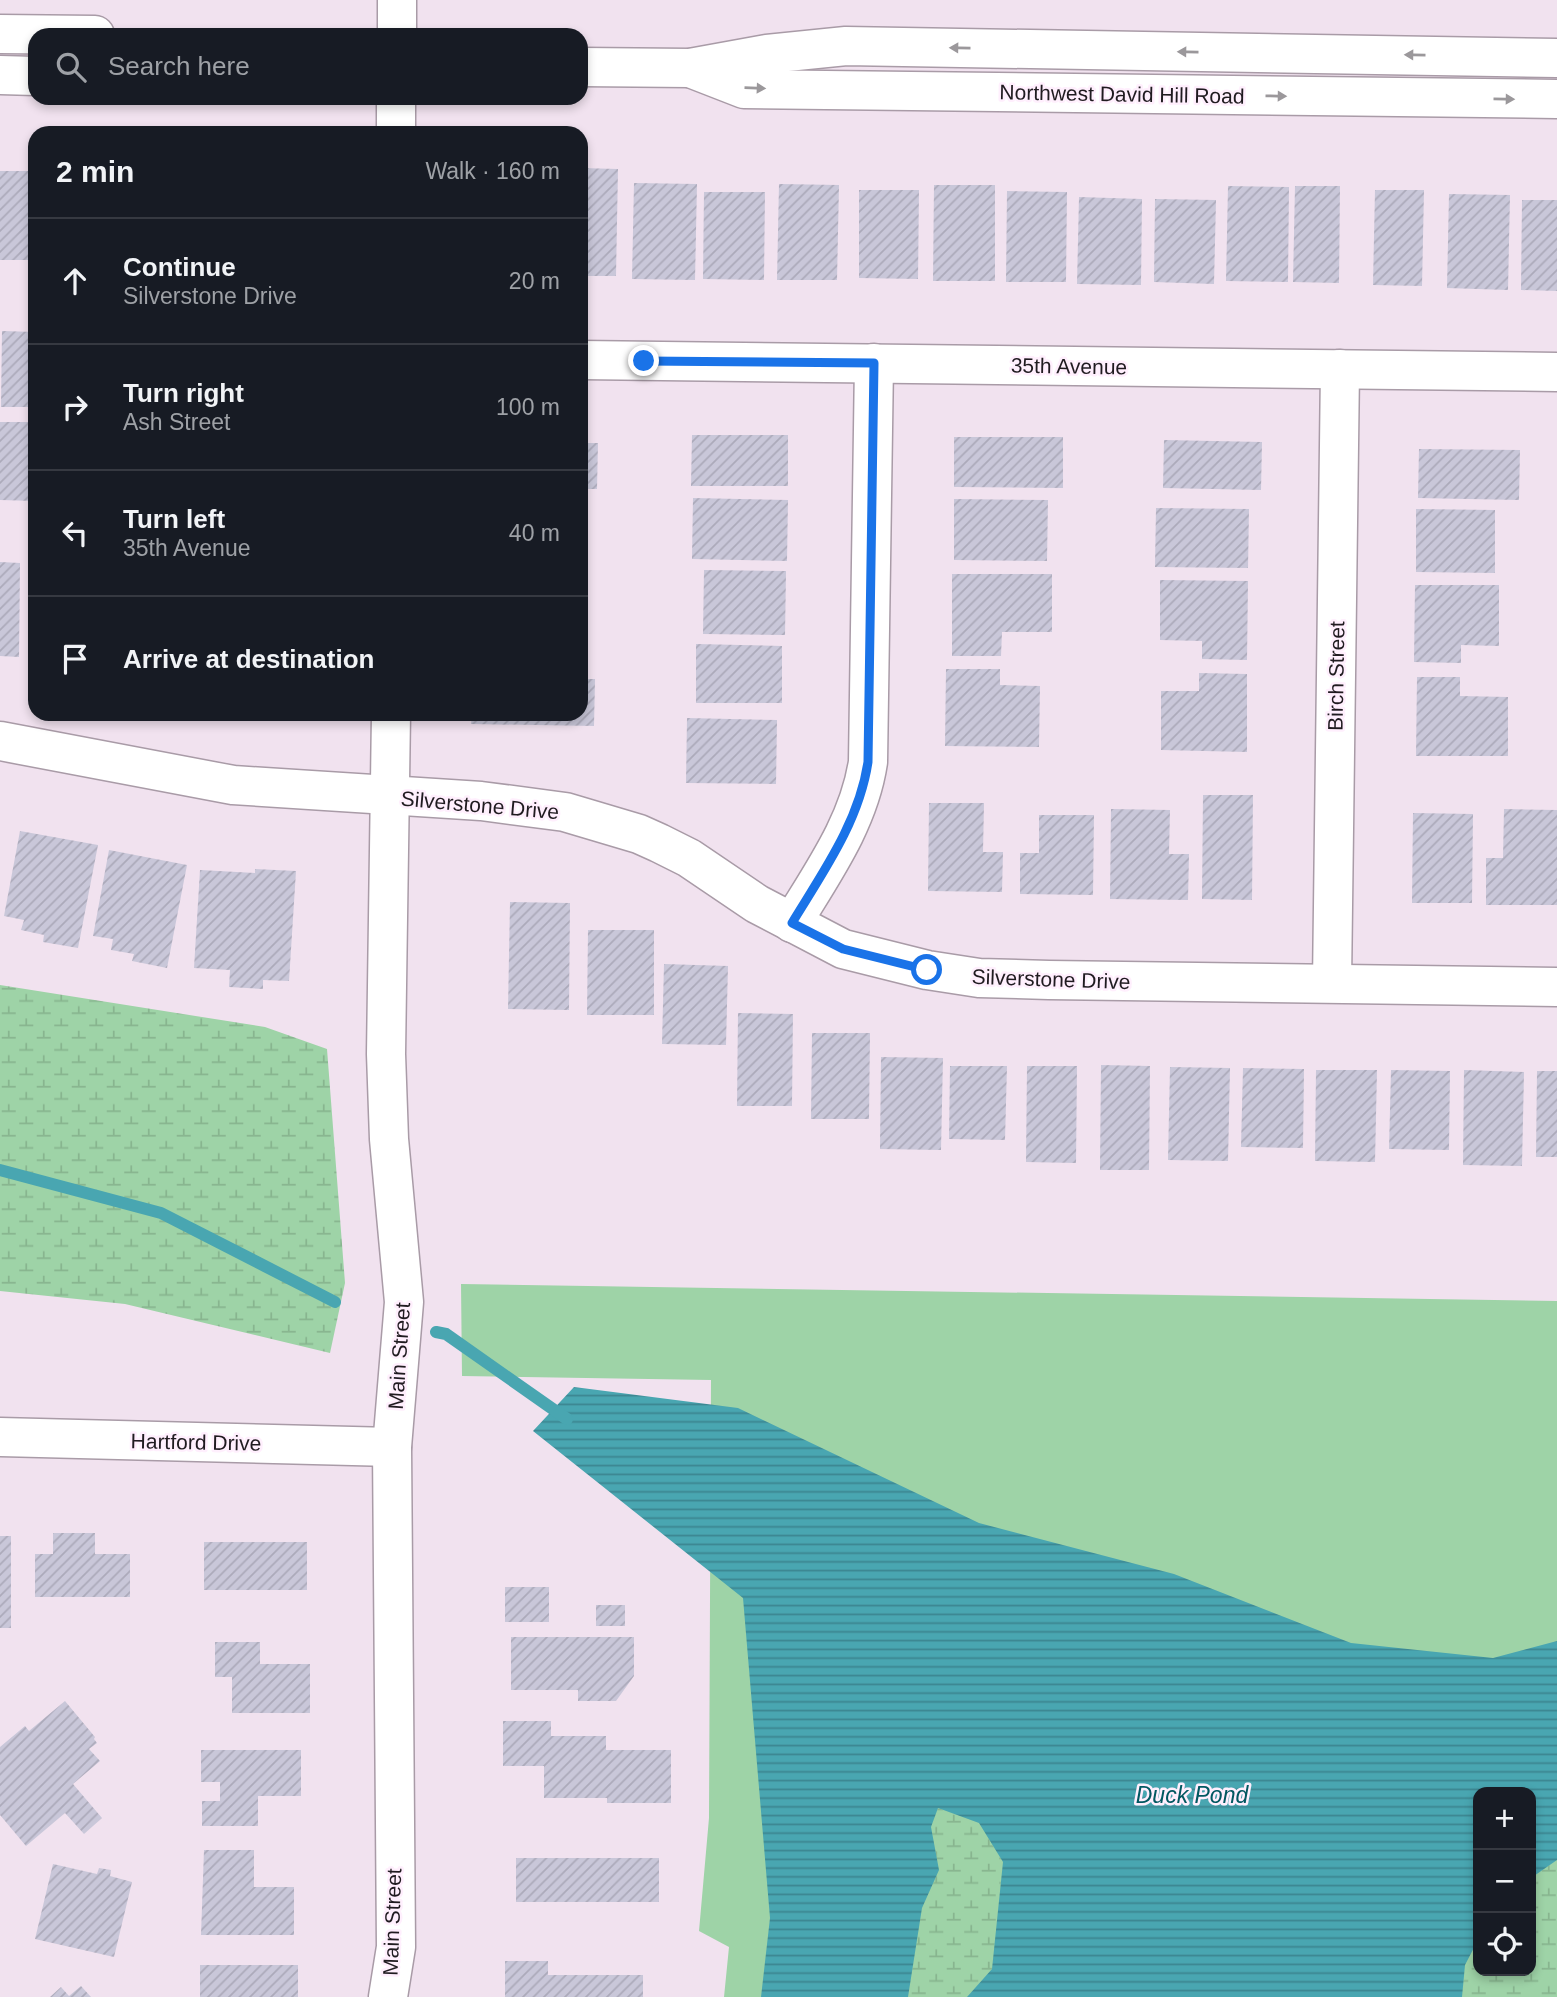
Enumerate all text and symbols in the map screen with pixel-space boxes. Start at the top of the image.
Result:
search box [28,28,588,105]
one-way arrow [949,42,971,54]
one-way arrow [1177,46,1199,58]
icon: search [52,48,90,86]
one-way arrow [1404,50,1426,61]
text: Search here [108,51,250,81]
street label: Northwest David Hill Road [999,80,1245,108]
one-way arrow [744,83,766,94]
one-way arrow [1265,90,1287,102]
one-way arrow [1493,93,1515,105]
text: 2 min [56,155,134,188]
text: Walk · 160 m [425,158,560,184]
text: Continue [123,252,236,282]
icon: ahead [56,262,94,300]
text: 20 m [509,268,560,294]
text: Silverstone Drive [123,283,297,309]
route end [628,345,659,376]
street label: 35th Avenue [1011,353,1127,379]
text: Turn right [123,378,244,408]
icon: right [56,388,94,426]
text: 100 m [496,394,560,420]
text: Ash Street [123,409,230,435]
text: Turn left [123,504,225,534]
icon: left [56,514,94,552]
text: 40 m [509,520,560,546]
text: 35th Avenue [123,535,250,561]
street label: Birch Street [1324,621,1348,731]
icon: arrive [56,640,94,678]
text: Arrive at destination [123,644,374,674]
street label: Silverstone Drive [400,787,560,823]
route start [911,954,942,985]
street label: Silverstone Drive [971,965,1131,993]
street label: Main Street [384,1301,414,1410]
street label: Hartford Drive [130,1429,262,1455]
water label: Duck Pond [1136,1782,1249,1808]
map controls [1473,1787,1536,1976]
button: + [1473,1787,1536,1850]
button: − [1473,1850,1536,1913]
street label: Main Street [379,1868,405,1976]
button: locate [1473,1913,1536,1976]

